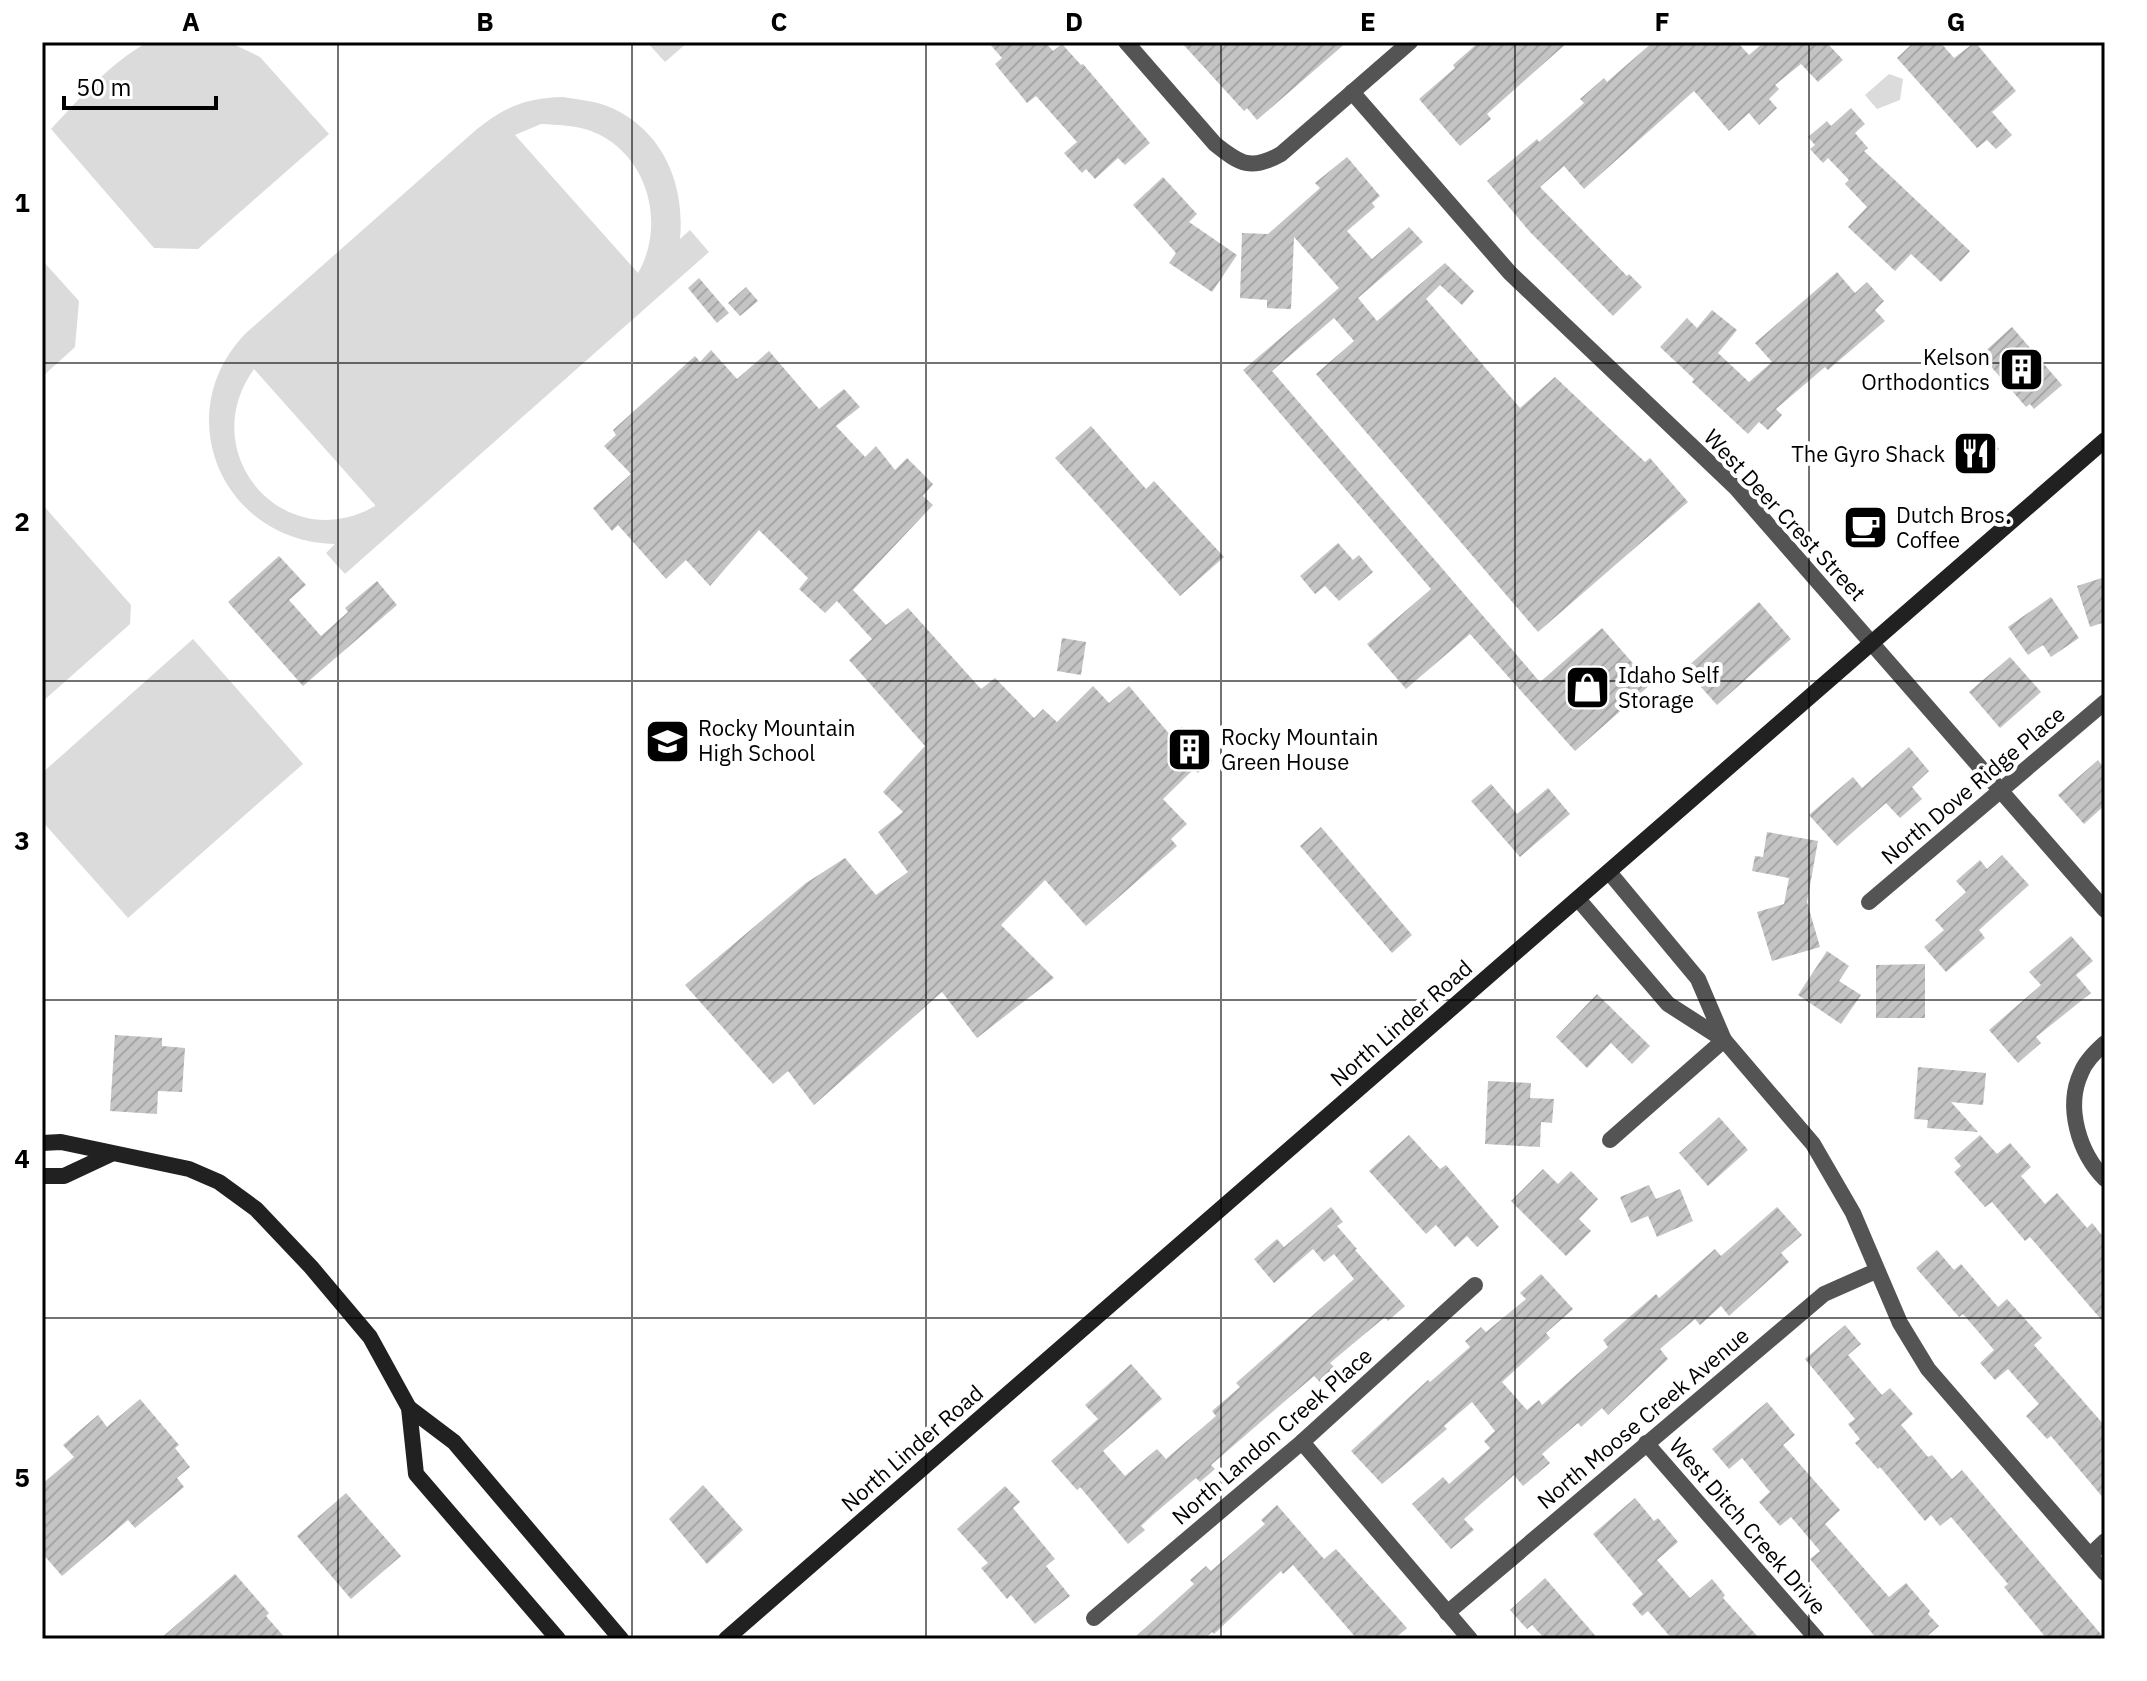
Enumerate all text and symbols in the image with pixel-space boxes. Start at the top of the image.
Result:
text: A [182,4,200,38]
text: B [476,4,494,38]
text: C [771,4,788,38]
text: D [1065,4,1083,38]
text: E [1360,4,1376,38]
text: F [1654,4,1670,38]
text: G [1947,4,1965,38]
scale bar [64,60,216,110]
text: 50 m [76,71,131,103]
text: 1 [14,185,30,219]
place label: Kelson Orthodontics [1861,342,1990,396]
building icon: Kelson Orthodontics [1997,346,2045,394]
street label: West Deer Crest Street [1698,423,1873,607]
restaurant icon: The Gyro Shack [1952,430,2000,478]
place label: The Gyro Shack [1791,439,1945,468]
place label: Dutch Bros. Coffee [1896,500,2011,554]
text: 2 [14,504,30,538]
cafe icon: Dutch Bros. Coffee [1841,504,1889,552]
place label: Idaho Self Storage [1618,660,1719,714]
shop icon: Idaho Self Storage [1563,664,1611,712]
street label: North Dove Ridge Place [1875,699,2071,870]
place label: Rocky Mountain High School [698,713,856,767]
school or university icon: Rocky Mountain High School [643,717,691,765]
place label: Rocky Mountain Green House [1221,722,1379,776]
building icon: Rocky Mountain Green House [1166,726,1214,774]
text: 3 [14,823,30,857]
street label: North Linder Road [1324,953,1478,1092]
text: 4 [14,1141,30,1175]
street label: North Moose Creek Avenue [1531,1320,1755,1515]
street label: North Landon Creek Place [1166,1341,1378,1531]
street label: North Linder Road [835,1378,989,1517]
street label: West Ditch Creek Drive [1664,1431,1833,1620]
text: 5 [14,1460,30,1494]

